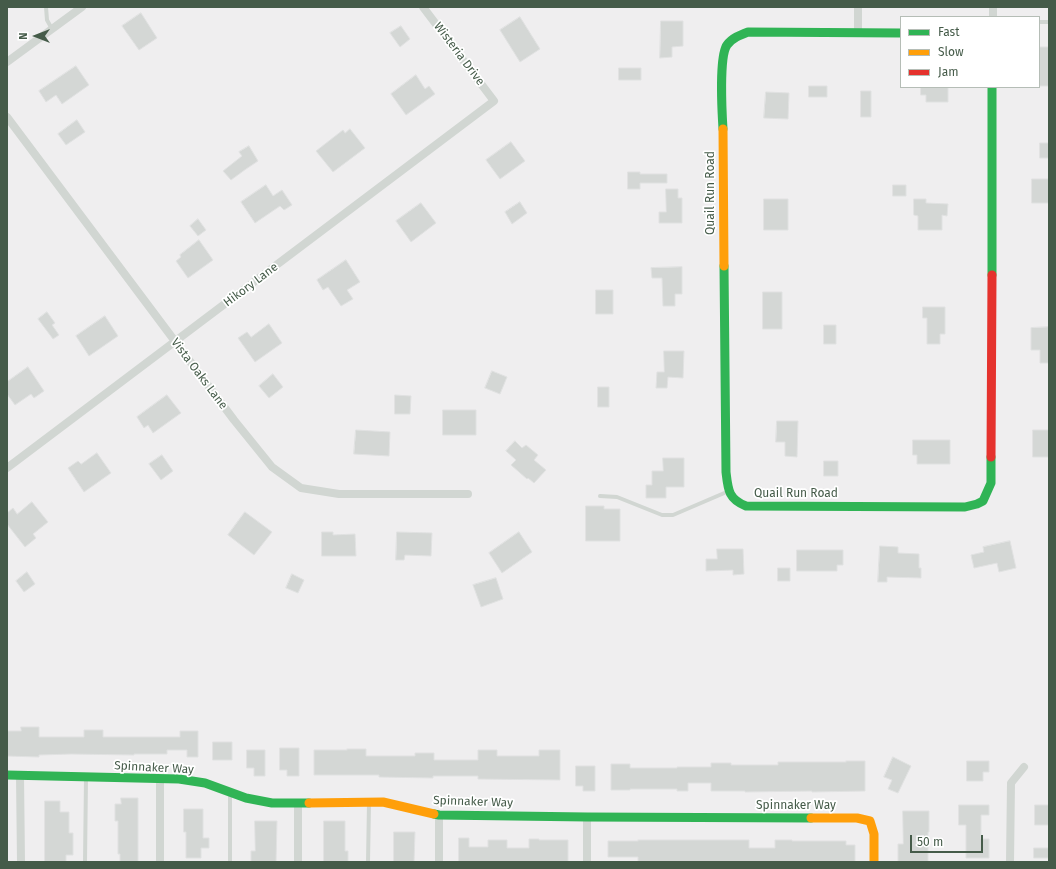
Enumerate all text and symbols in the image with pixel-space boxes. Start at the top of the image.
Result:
north arrow [16,16,56,56]
legend [900,16,1040,88]
street label: Wisteria Drive [431,20,487,88]
text: Fast [938,25,960,39]
text: N [17,32,30,40]
text: Slow [938,45,964,59]
text: Jam [938,65,958,79]
street label: Quail Run Road [704,151,718,235]
street label: Hikory Lane [221,260,281,310]
street label: Vista Oaks Lane [168,336,230,412]
street label: Quail Run Road [754,487,838,501]
street label: Spinnaker Way [114,759,194,777]
street label: Spinnaker Way [433,793,513,811]
street label: Spinnaker Way [756,799,836,813]
scale bar [912,827,985,853]
text: 50 m [917,835,943,849]

